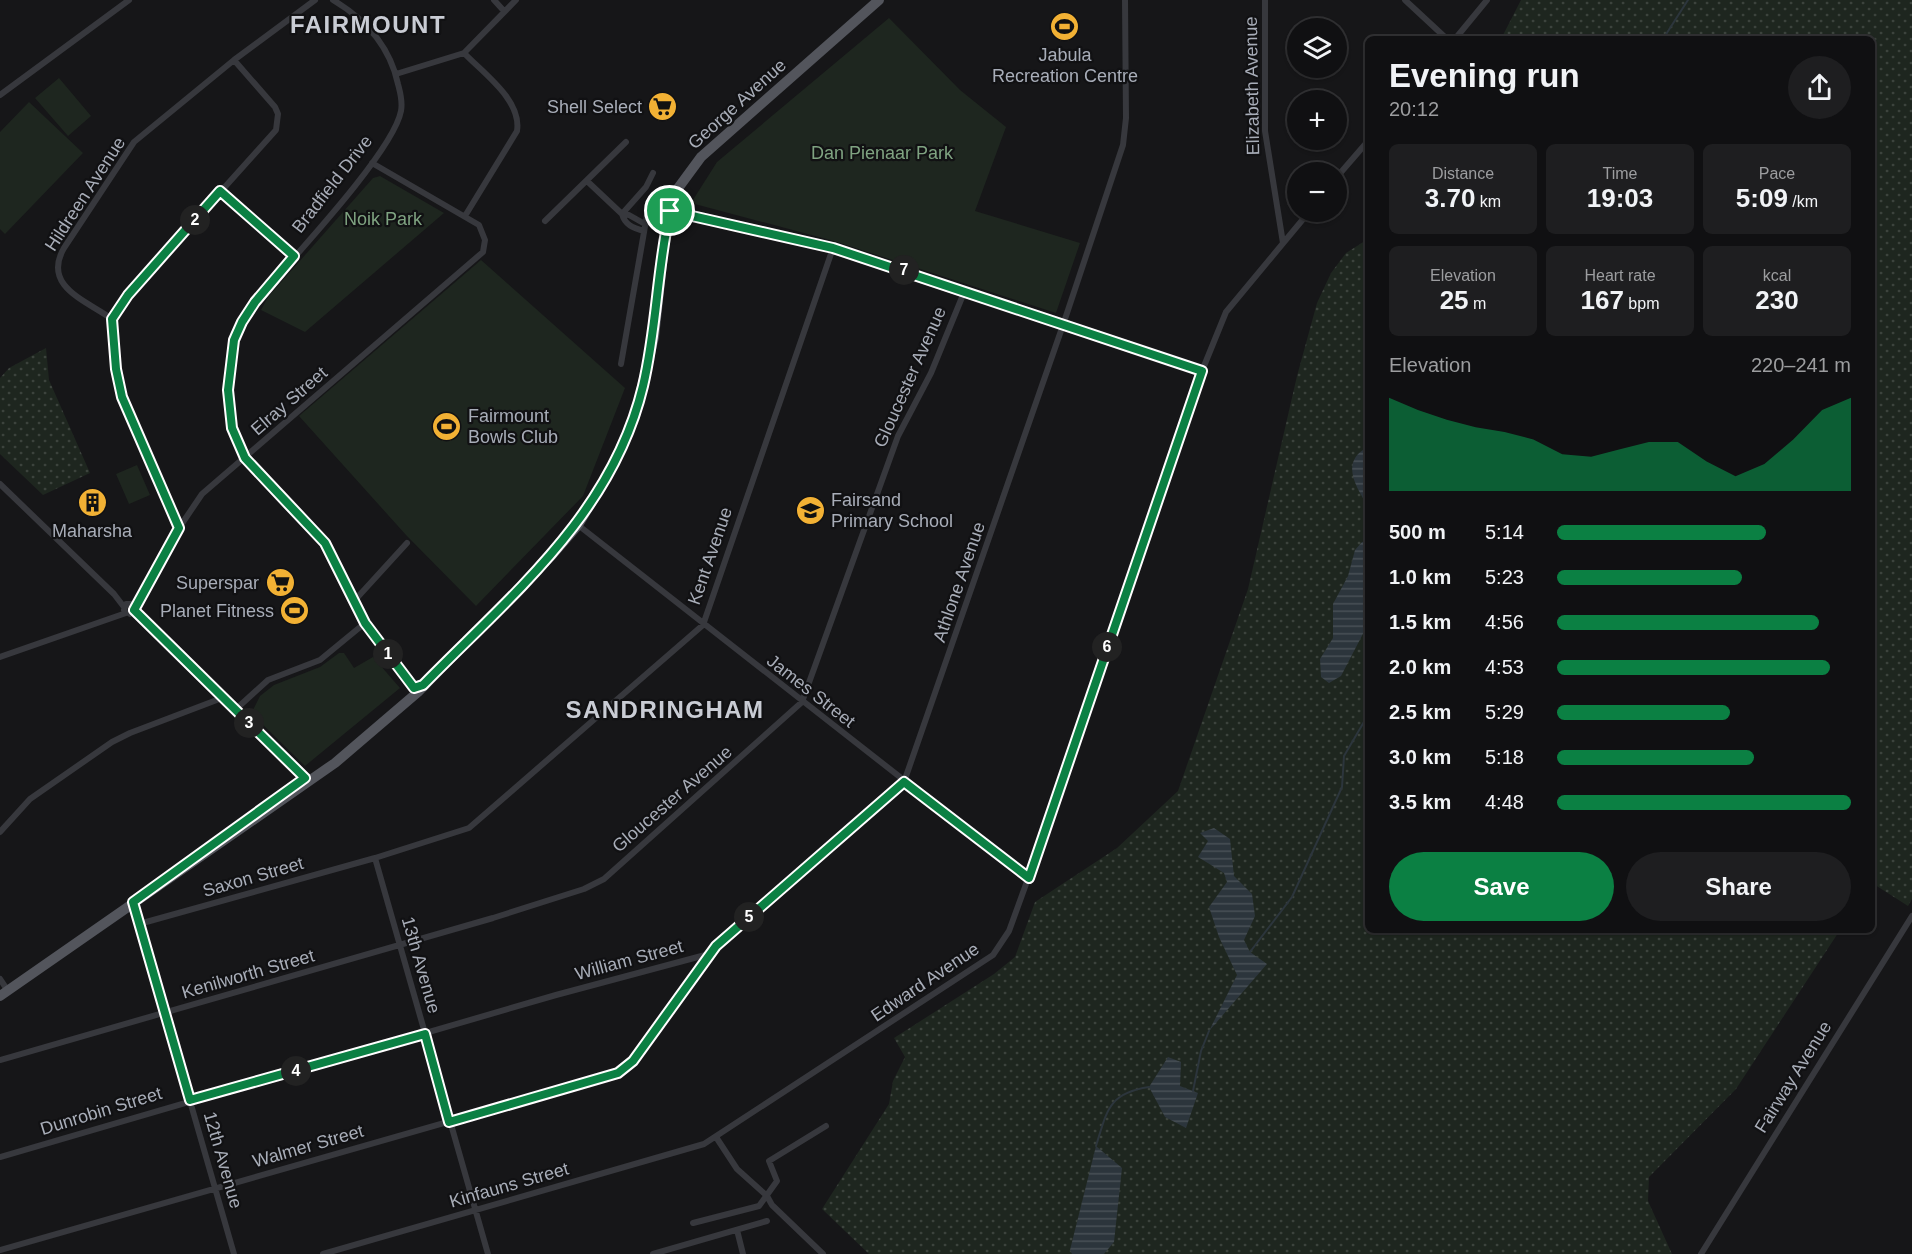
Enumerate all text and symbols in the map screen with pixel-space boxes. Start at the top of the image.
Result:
sports icon: Jabula Recreation Centre [1049,10,1081,42]
district label: FAIRMOUNT [290,11,446,38]
street label: Elizabeth Avenue [1241,16,1263,156]
map controls [1287,18,1347,222]
button: layers [1287,18,1347,78]
place label: Jabula Recreation Centre [992,45,1138,86]
street label: George Avenue [684,55,790,153]
button: share [1788,56,1851,119]
text: Evening run [1389,57,1580,94]
button: + [1287,90,1347,150]
supermarket icon: Shell Select [647,91,679,123]
place label: Shell Select [547,97,642,117]
text: 20:12 [1389,98,1439,120]
street label: Bradfield Drive [288,131,376,237]
street label: Hildreen Avenue [41,133,129,255]
park label: Dan Pienaar Park [811,143,954,163]
button: − [1287,162,1347,222]
text: Distance [1432,165,1494,182]
text: Time [1603,165,1637,182]
text: Pace [1759,165,1795,182]
text: 3.70 [1425,183,1475,213]
text: 19:03 [1587,183,1653,213]
text: 5:09 [1736,183,1788,213]
pin [644,185,695,236]
text: km [1475,193,1501,210]
text: /km [1788,193,1818,210]
icon: arrive [653,194,686,227]
pin: 2 [180,205,210,235]
park label: Noik Park [344,209,423,229]
text: 2 [191,211,199,228]
pin: 7 [889,255,919,285]
text: 7 [900,261,908,278]
text: Elevation [1430,267,1496,284]
text: Heart rate [1584,267,1656,284]
text: kcal [1763,267,1791,284]
text: 25 [1440,285,1469,315]
text: 167 [1581,285,1624,315]
text: 230 [1755,285,1799,315]
text: m [1469,295,1486,312]
text: bpm [1624,295,1659,312]
street label: Gloucester Avenue [870,304,950,450]
text: Elevation [1389,354,1471,376]
text: 220–241 m [1751,354,1851,376]
street label: Elray Street [247,363,331,439]
place label: Fairmount Bowls Club [468,406,558,447]
sports icon: Fairmount Bowls Club [431,410,463,442]
building icon: Maharsha [76,486,108,518]
place label: Fairsand Primary School [831,490,953,531]
school or university icon: Fairsand Primary School [794,494,826,526]
street label: Kent Avenue [684,505,736,607]
street label: Athlone Avenue [929,519,989,645]
place label: Maharsha [52,521,133,541]
text: 500 m [1389,521,1446,543]
text: 5:14 [1485,521,1524,543]
text: 1.0 km [1389,566,1451,588]
text: 5:23 [1485,566,1524,588]
supermarket icon: Superspar [264,567,296,599]
place label: Superspar [176,573,259,593]
sports icon: Planet Fitness [279,595,311,627]
place label: Planet Fitness [160,601,274,621]
text: 1.5 km [1389,611,1451,633]
text: 4:56 [1485,611,1524,633]
pin: 6 [1092,632,1122,662]
text: 6 [1103,638,1111,655]
pin: 1 [373,639,403,669]
text: 1 [384,645,392,662]
street label: James Street [763,650,859,732]
text: 2.0 km [1389,656,1451,678]
text: 4:53 [1485,656,1524,678]
district label: SANDRINGHAM [565,696,765,723]
text: 2.5 km [1389,701,1451,723]
text: 5:29 [1485,701,1524,723]
pin: 3 [234,708,264,738]
text: 3 [245,714,253,731]
street label: Gloucester Avenue [608,742,736,856]
text: 3.0 km [1389,746,1451,768]
text: 5:18 [1485,746,1524,768]
text: 3.5 km [1389,791,1451,813]
text: 4:48 [1485,791,1524,813]
button: Save [1389,852,1614,921]
button: Share [1626,852,1851,921]
street label: Saxon Street [200,853,306,901]
pin: 5 [734,902,764,932]
text: 5 [745,908,753,925]
street label: 13th Avenue [398,914,444,1016]
street label: William Street [573,936,685,984]
street label: Edward Avenue [867,939,983,1025]
street label: Kenilworth Street [179,945,317,1003]
street label: Fairway Avenue [1751,1018,1835,1136]
pin: 4 [281,1056,311,1086]
text: 4 [292,1062,300,1079]
street label: Dunrobin Street [38,1083,164,1139]
street label: 12th Avenue [200,1109,246,1211]
street label: Walmer Street [250,1121,366,1171]
street label: Kinfauns Street [447,1158,571,1212]

